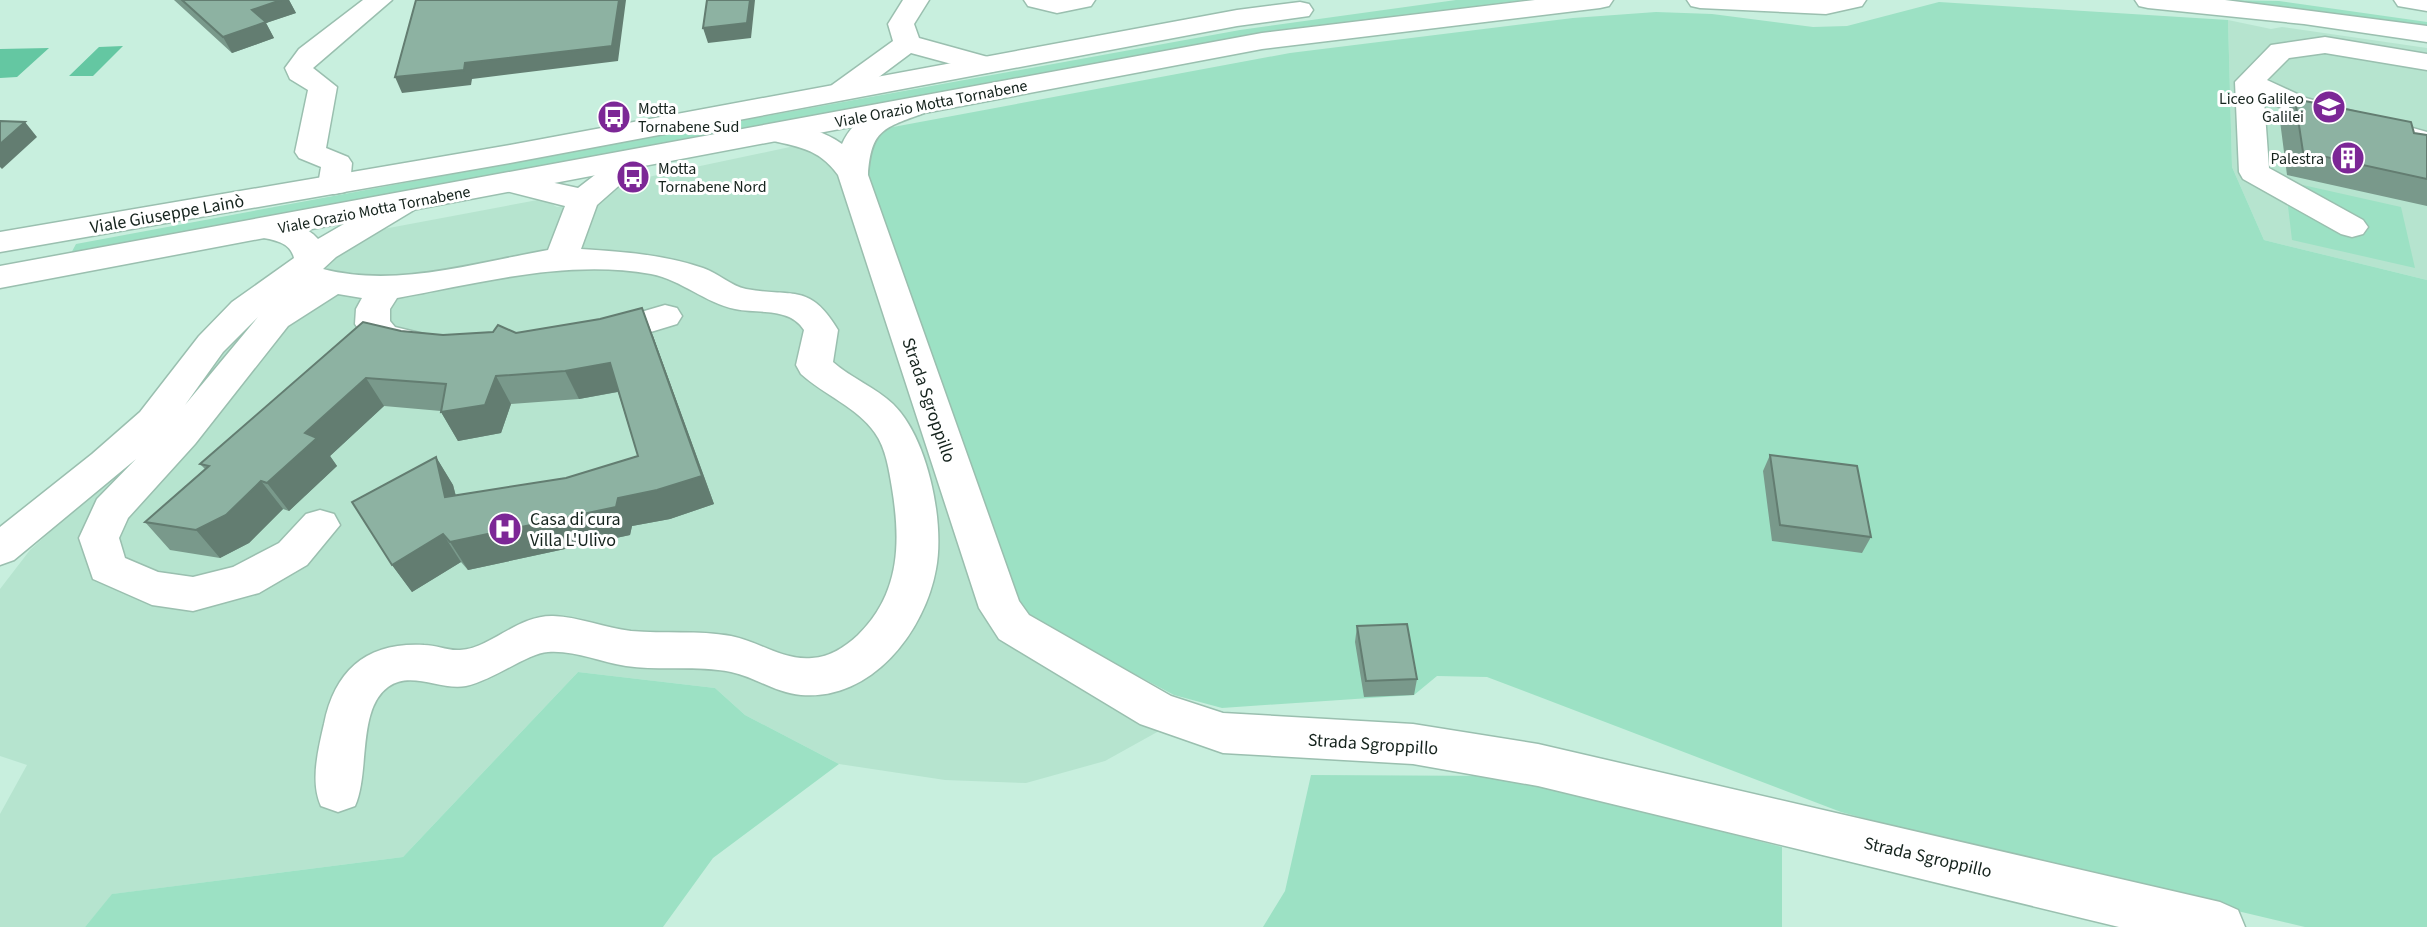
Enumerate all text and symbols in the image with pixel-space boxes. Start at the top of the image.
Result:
street label: Viale Orazio Motta Tornabene [833,75,1029,133]
place label: Liceo Galileo Galilei [2219,88,2304,128]
school or university icon: Liceo Galileo Galilei [2310,88,2348,126]
bus stop icon: Motta Tornabene Sud [595,98,633,136]
place label: Motta Tornabene Sud [638,98,739,138]
building icon: Palestra [2329,139,2367,177]
place label: Palestra [2271,148,2324,170]
bus stop icon: Motta Tornabene Nord [614,158,652,196]
place label: Motta Tornabene Nord [658,158,767,198]
street label: Viale Orazio Motta Tornabene [276,181,472,239]
street label: Viale Giuseppe Lainò [88,189,246,240]
street label: Strada Sgroppillo [895,334,962,466]
place label: Casa di cura Villa L'Ulivo [530,507,620,553]
hospital icon: Casa di cura Villa L'Ulivo [486,510,524,548]
street label: Strada Sgroppillo [1307,727,1439,762]
street label: Strada Sgroppillo [1861,831,1994,884]

